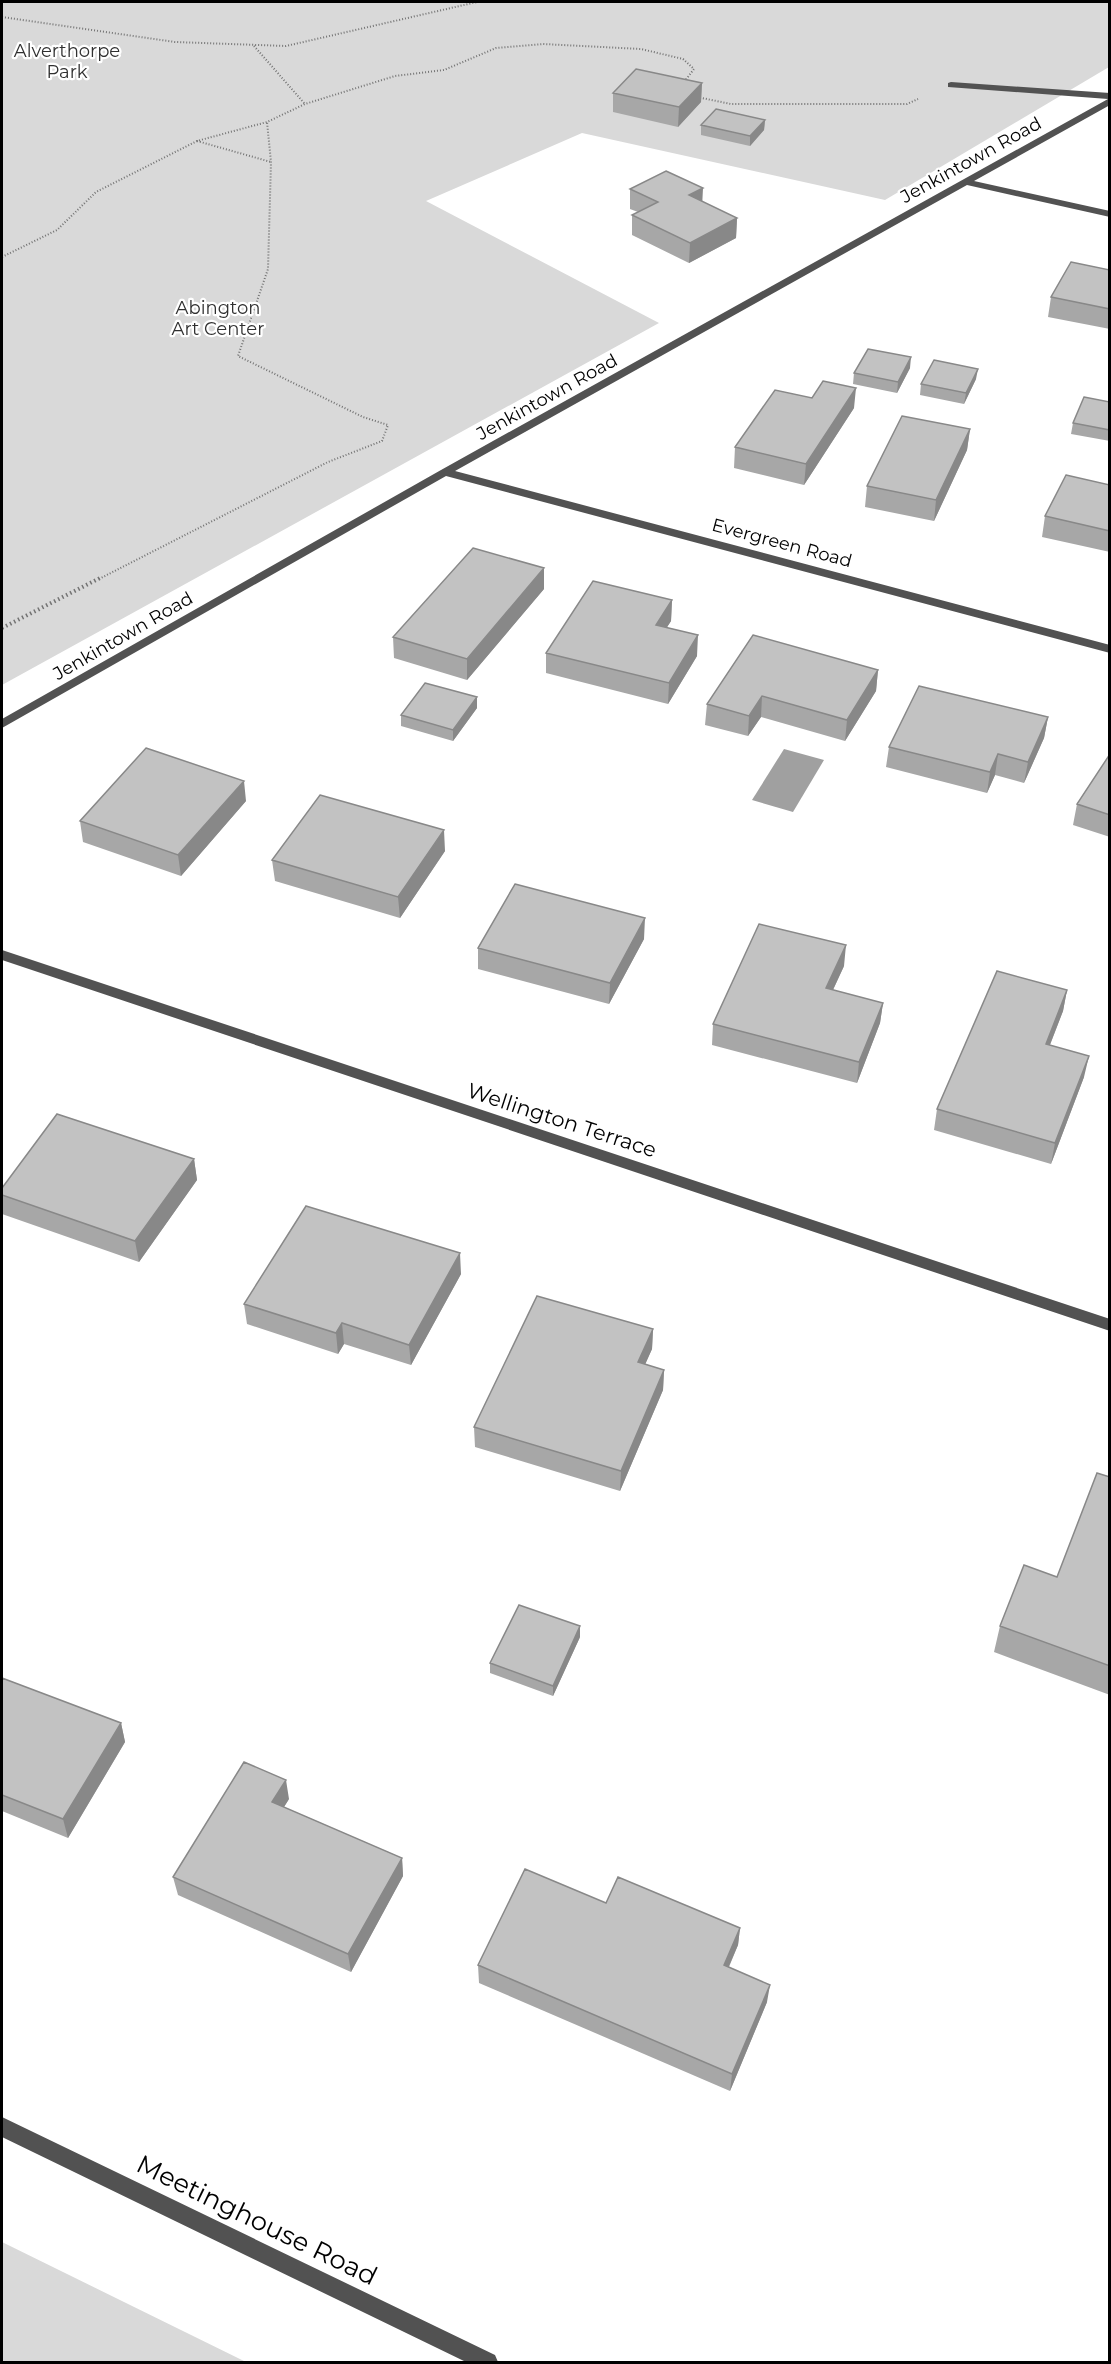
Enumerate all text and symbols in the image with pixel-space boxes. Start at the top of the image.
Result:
park label: Alverthorpe Park [14,40,120,83]
street label: Jenkintown Road [896,112,1045,208]
park label: Abington Art Center [172,297,264,340]
street label: Jenkintown Road [472,349,621,445]
street label: Evergreen Road [710,514,854,572]
street label: Jenkintown Road [48,587,197,685]
street label: Wellington Terrace [464,1078,660,1162]
street label: Meetinghouse Road [131,2148,383,2292]

